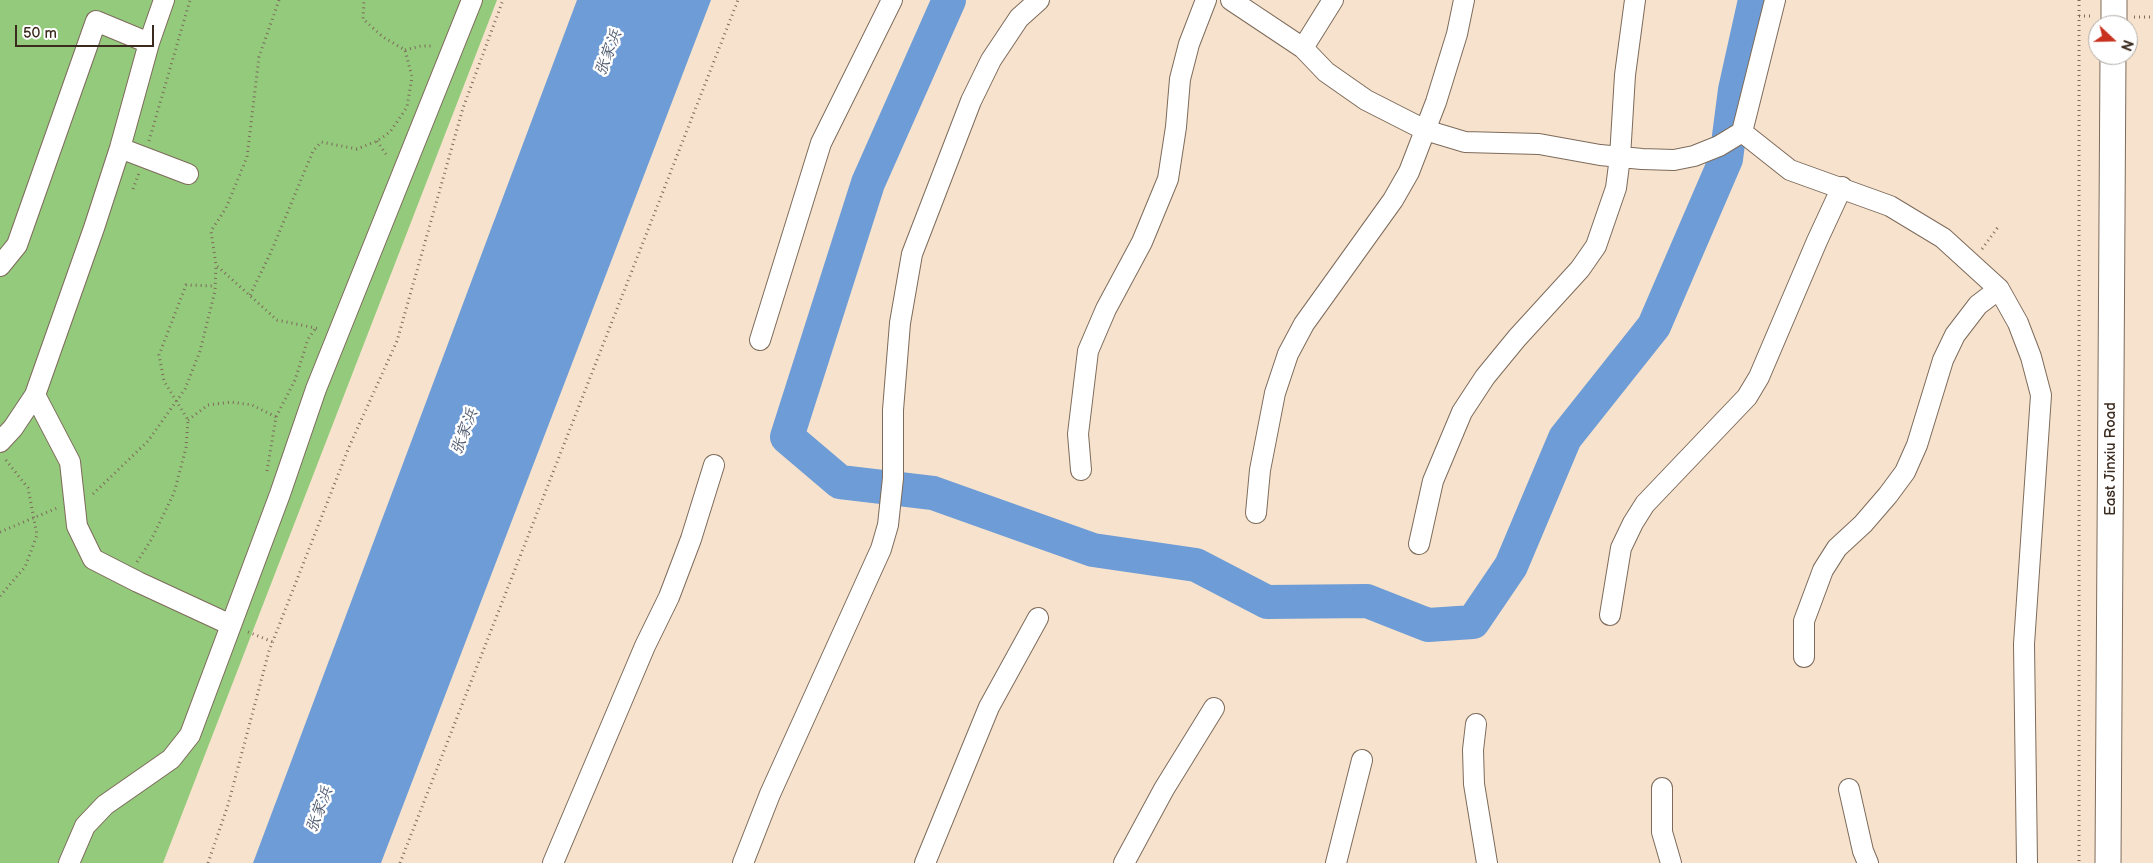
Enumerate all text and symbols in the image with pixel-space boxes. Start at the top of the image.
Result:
scale bar [18,15,156,47]
north arrow [2088,15,2138,65]
text: 50 m [23,24,57,43]
water label: 张家浜 [591,27,627,79]
text: N [2117,37,2136,53]
street label: East Jinxiu Road [2102,402,2120,516]
water label: 张家浜 [447,406,483,458]
water label: 张家浜 [302,784,338,836]

